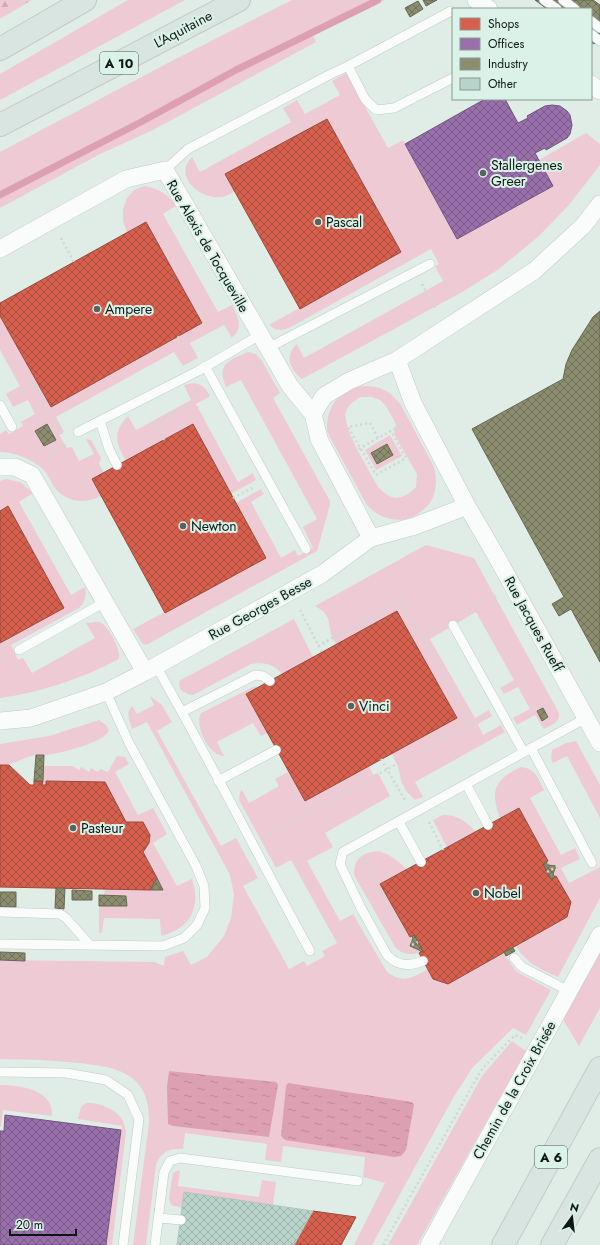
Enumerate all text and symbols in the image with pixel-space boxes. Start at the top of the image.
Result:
street label: L'Aquitaine [150,5,216,53]
legend [452,8,592,100]
text: Shops [488,15,519,33]
text: Offices [488,35,524,53]
road number: A 10 [100,52,138,74]
text: Industry [488,55,529,73]
text: Other [488,75,518,93]
place label: Stallergenes Greer [491,155,563,191]
marker: Stallergenes Greer [478,168,488,178]
street label: Rue Alexis de Tocqueville [162,176,254,316]
place label: Pascal [326,212,362,232]
marker: Pascal [313,217,323,227]
place label: Ampere [105,299,152,319]
marker: Ampere [92,304,102,314]
place label: Newton [191,516,237,536]
marker: Newton [178,521,188,531]
street label: Rue Georges Besse [205,571,315,645]
street label: Rue Jacques Rueff [500,573,569,676]
place label: Vinci [359,696,390,716]
marker: Vinci [346,701,356,711]
place label: Pasteur [81,818,124,838]
marker: Pasteur [68,823,78,833]
place label: Nobel [484,883,521,903]
marker: Nobel [471,888,481,898]
street label: Chemin de la Croix Brisée [468,1017,560,1163]
road number: A 6 [535,1146,567,1168]
north arrow [552,1197,592,1237]
text: N [568,1198,581,1216]
scale bar [10,1211,76,1237]
text: 20 m [16,1216,43,1234]

